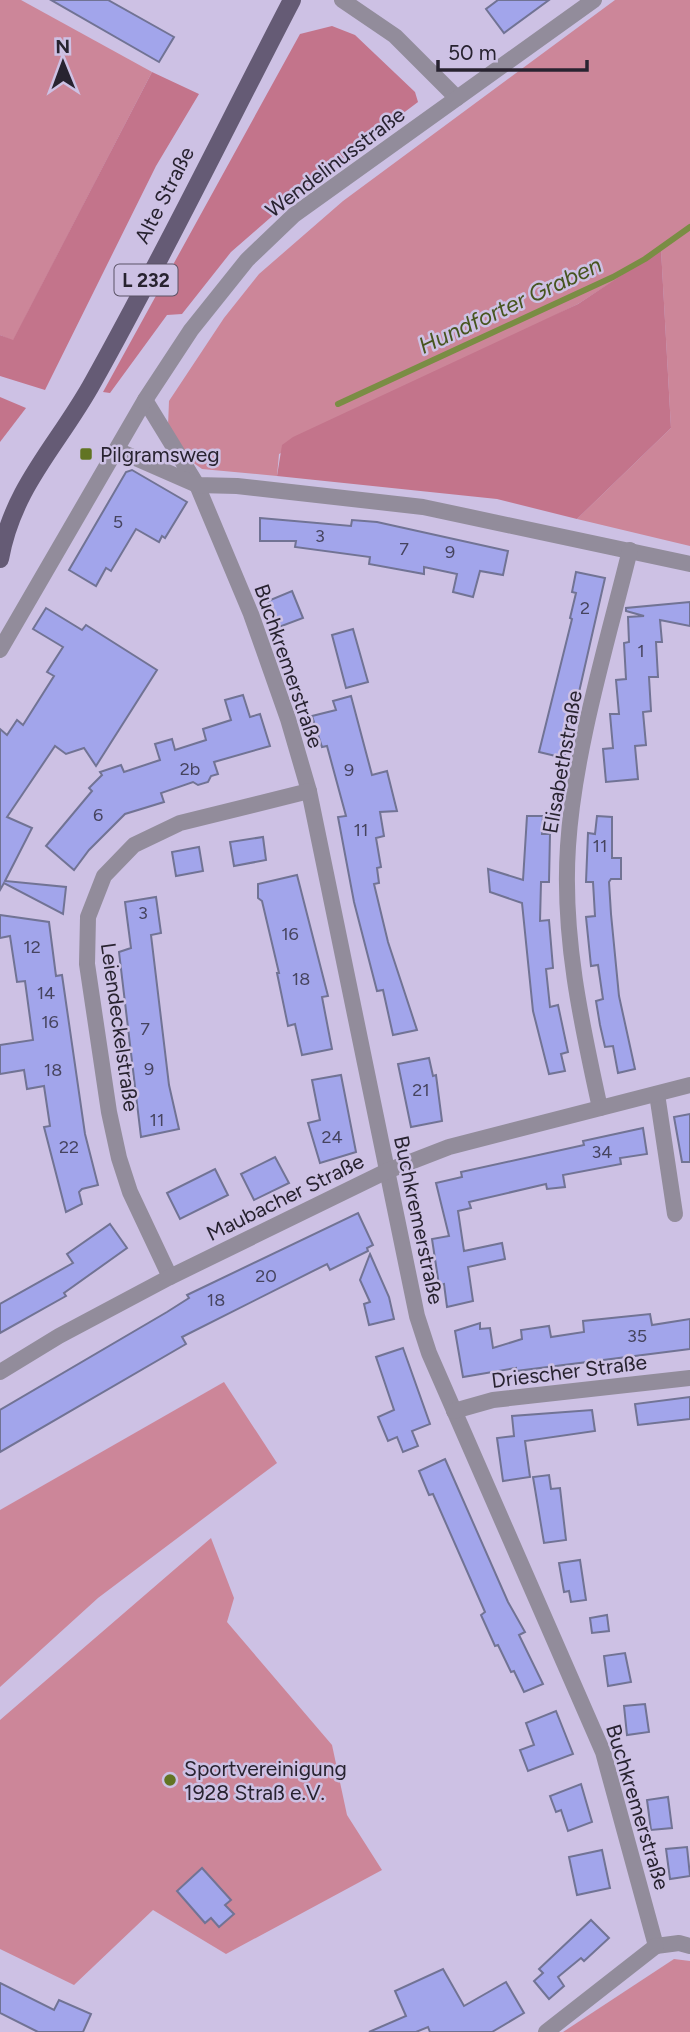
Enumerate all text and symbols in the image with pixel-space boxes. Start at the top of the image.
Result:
north arrow [28,28,98,98]
scale bar [438,28,587,72]
text: N [55,35,70,58]
text: 50 m [448,40,497,65]
street label: Wendelinusstraße [260,102,410,222]
street label: Alte Straße [129,142,199,248]
water label: Hundforter Graben [414,250,606,360]
road number: L 232 [114,264,178,296]
place label: Pilgramsweg [100,442,219,467]
marker: Pilgramsweg [78,446,94,462]
house number: 5 [113,511,123,533]
house number: 3 [315,525,325,547]
house number: 7 [399,538,409,560]
house number: 9 [445,541,455,563]
street label: Buchkremerstraße [249,581,329,751]
house number: 2 [580,597,590,619]
house number: 1 [637,640,645,662]
street label: Elisabethstraße [537,689,587,835]
house number: 2b [180,758,200,780]
house number: 9 [344,759,354,781]
house number: 6 [93,804,103,826]
house number: 11 [354,819,368,841]
house number: 11 [593,835,607,857]
house number: 3 [138,902,148,924]
house number: 16 [281,923,299,945]
house number: 12 [23,936,41,958]
street label: Leiendeckelstraße [96,941,144,1113]
house number: 18 [292,968,310,990]
house number: 14 [37,982,55,1004]
house number: 16 [41,1011,59,1033]
house number: 7 [140,1018,150,1040]
house number: 9 [144,1058,154,1080]
house number: 18 [44,1059,62,1081]
house number: 21 [412,1079,430,1101]
house number: 11 [150,1109,164,1131]
house number: 24 [321,1126,343,1148]
street label: Buchkremerstraße [389,1133,449,1307]
house number: 22 [59,1136,79,1158]
house number: 34 [592,1141,612,1163]
street label: Maubacher Straße [202,1148,368,1246]
house number: 20 [255,1265,277,1287]
house number: 18 [207,1289,225,1311]
house number: 35 [627,1325,647,1347]
street label: Driescher Straße [490,1349,648,1393]
street label: Buchkremerstraße [601,1721,675,1893]
place label: Sportvereinigung 1928 Straß e.V. [184,1756,347,1805]
marker: Sportvereinigung 1928 Straß e.V. [162,1772,178,1788]

